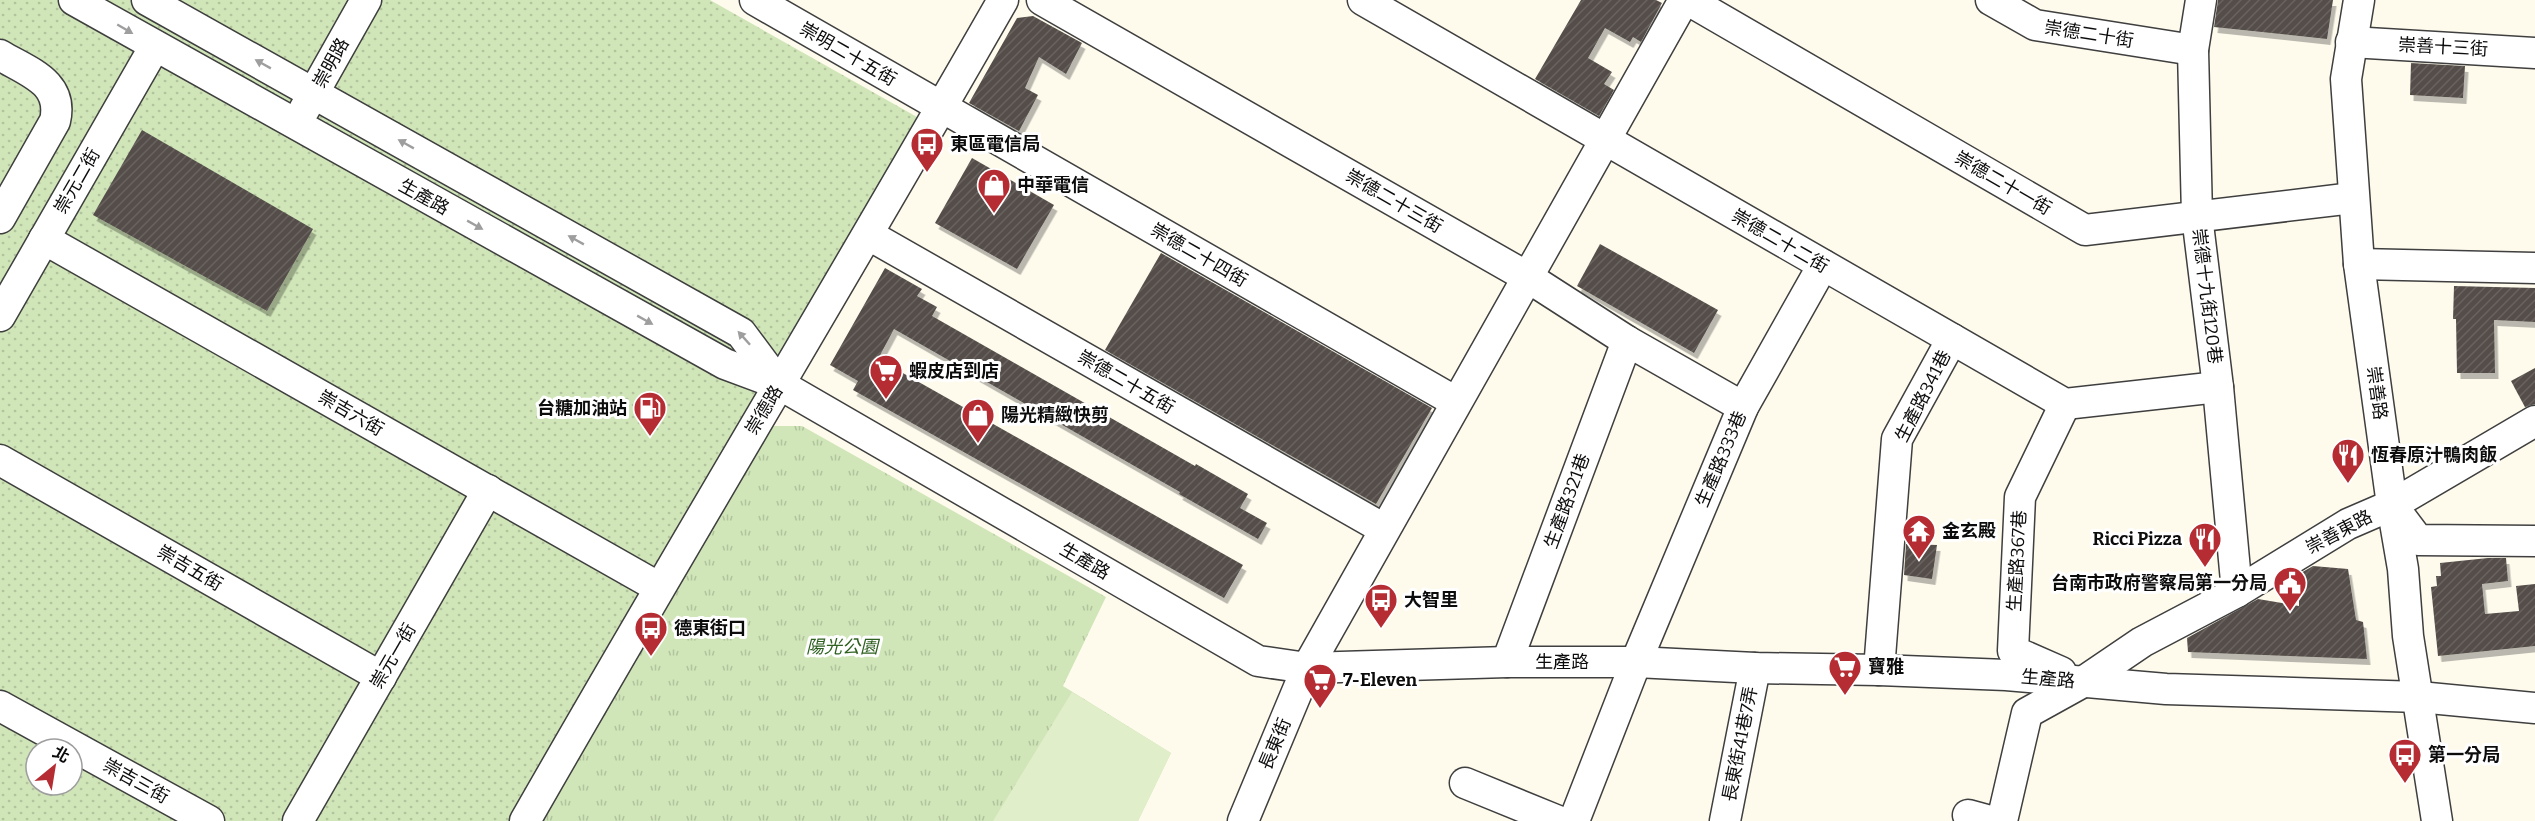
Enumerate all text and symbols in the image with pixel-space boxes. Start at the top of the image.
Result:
street label: 崇德二十街 [2043,16,2135,52]
street label: 崇明二十五街 [796,17,900,91]
one-way arrow [117,24,134,34]
street label: 崇明路 [308,34,354,92]
street label: 崇善十三街 [2397,34,2489,60]
one-way arrow [254,59,271,69]
bus stop icon: 東區電信局 [909,126,945,173]
place label: 東區電信局 [950,133,1040,155]
one-way arrow [397,139,414,149]
street label: 崇元二街 [49,144,105,218]
street label: 崇德二十一街 [1951,146,2055,220]
street label: 崇德二十三街 [1342,164,1446,238]
shop icon: 中華電信 [976,167,1012,214]
street label: 生產路 [395,174,453,220]
place label: 中華電信 [1017,174,1089,196]
street label: 崇德二十二街 [1728,204,1832,278]
street label: 崇德二十四街 [1147,218,1251,292]
one-way arrow [467,220,484,230]
street label: 崇德十九街120巷 [2188,227,2226,365]
one-way arrow [567,235,584,245]
one-way arrow [637,315,654,325]
one-way arrow [738,331,751,346]
street label: 崇德二十五街 [1074,345,1178,419]
street label: 生產路341巷 [1890,346,1956,446]
supermarket icon: 蝦皮店到店 [868,353,904,400]
place label: 蝦皮店到店 [909,360,999,382]
street label: 崇善路 [2362,365,2392,421]
street label: 崇德路 [741,381,787,439]
street label: 崇吉六街 [314,385,388,441]
fuel station icon: 台糖加油站 [632,390,668,437]
place label: 台糖加油站 [537,397,627,419]
shop icon: 陽光精緻快剪 [960,397,996,444]
place label: 陽光精緻快剪 [1001,404,1109,426]
street label: 生產路333巷 [1691,408,1751,510]
restaurant icon: 恆春原汁鴨肉飯 [2330,437,2366,484]
place label: 恆春原汁鴨肉飯 [2371,444,2497,466]
street label: 生產路321巷 [1540,451,1594,551]
street label: 崇善東路 [2302,505,2376,559]
street label: 生產路367巷 [2003,510,2031,612]
temple icon: 金玄殿 [1901,513,1937,560]
place label: 金玄殿 [1942,520,1996,542]
restaurant icon: Ricci Pizza [2187,521,2223,568]
place label: Ricci Pizza [2093,528,2182,550]
street label: 生產路 [1056,538,1114,584]
street label: 崇吉五街 [153,540,227,596]
public building icon: 台南市政府警察局第一分局 [2272,565,2308,612]
place label: 台南市政府警察局第一分局 [2051,572,2267,594]
bus stop icon: 大智里 [1363,582,1399,629]
place label: 大智里 [1404,589,1458,611]
bus stop icon: 德東街口 [633,610,669,657]
place label: 德東街口 [674,617,746,639]
street label: 崇元一街 [365,619,421,693]
park label: 陽光公園 [806,636,881,658]
supermarket icon: 寶雅 [1827,649,1863,696]
street label: 生產路 [1535,651,1589,673]
place label: 寶雅 [1868,656,1904,678]
supermarket icon: 7-Eleven [1302,662,1338,709]
street label: 生產路 [2020,666,2076,692]
place label: 7-Eleven [1343,669,1418,691]
street label: 長東街41巷7弄 [1718,685,1762,803]
street label: 長東街 [1254,715,1296,773]
north arrow [24,737,84,797]
bus stop icon: 第一分局 [2387,737,2423,784]
text: 北 [50,742,73,767]
place label: 第一分局 [2428,744,2500,766]
street label: 崇吉三街 [99,754,173,808]

